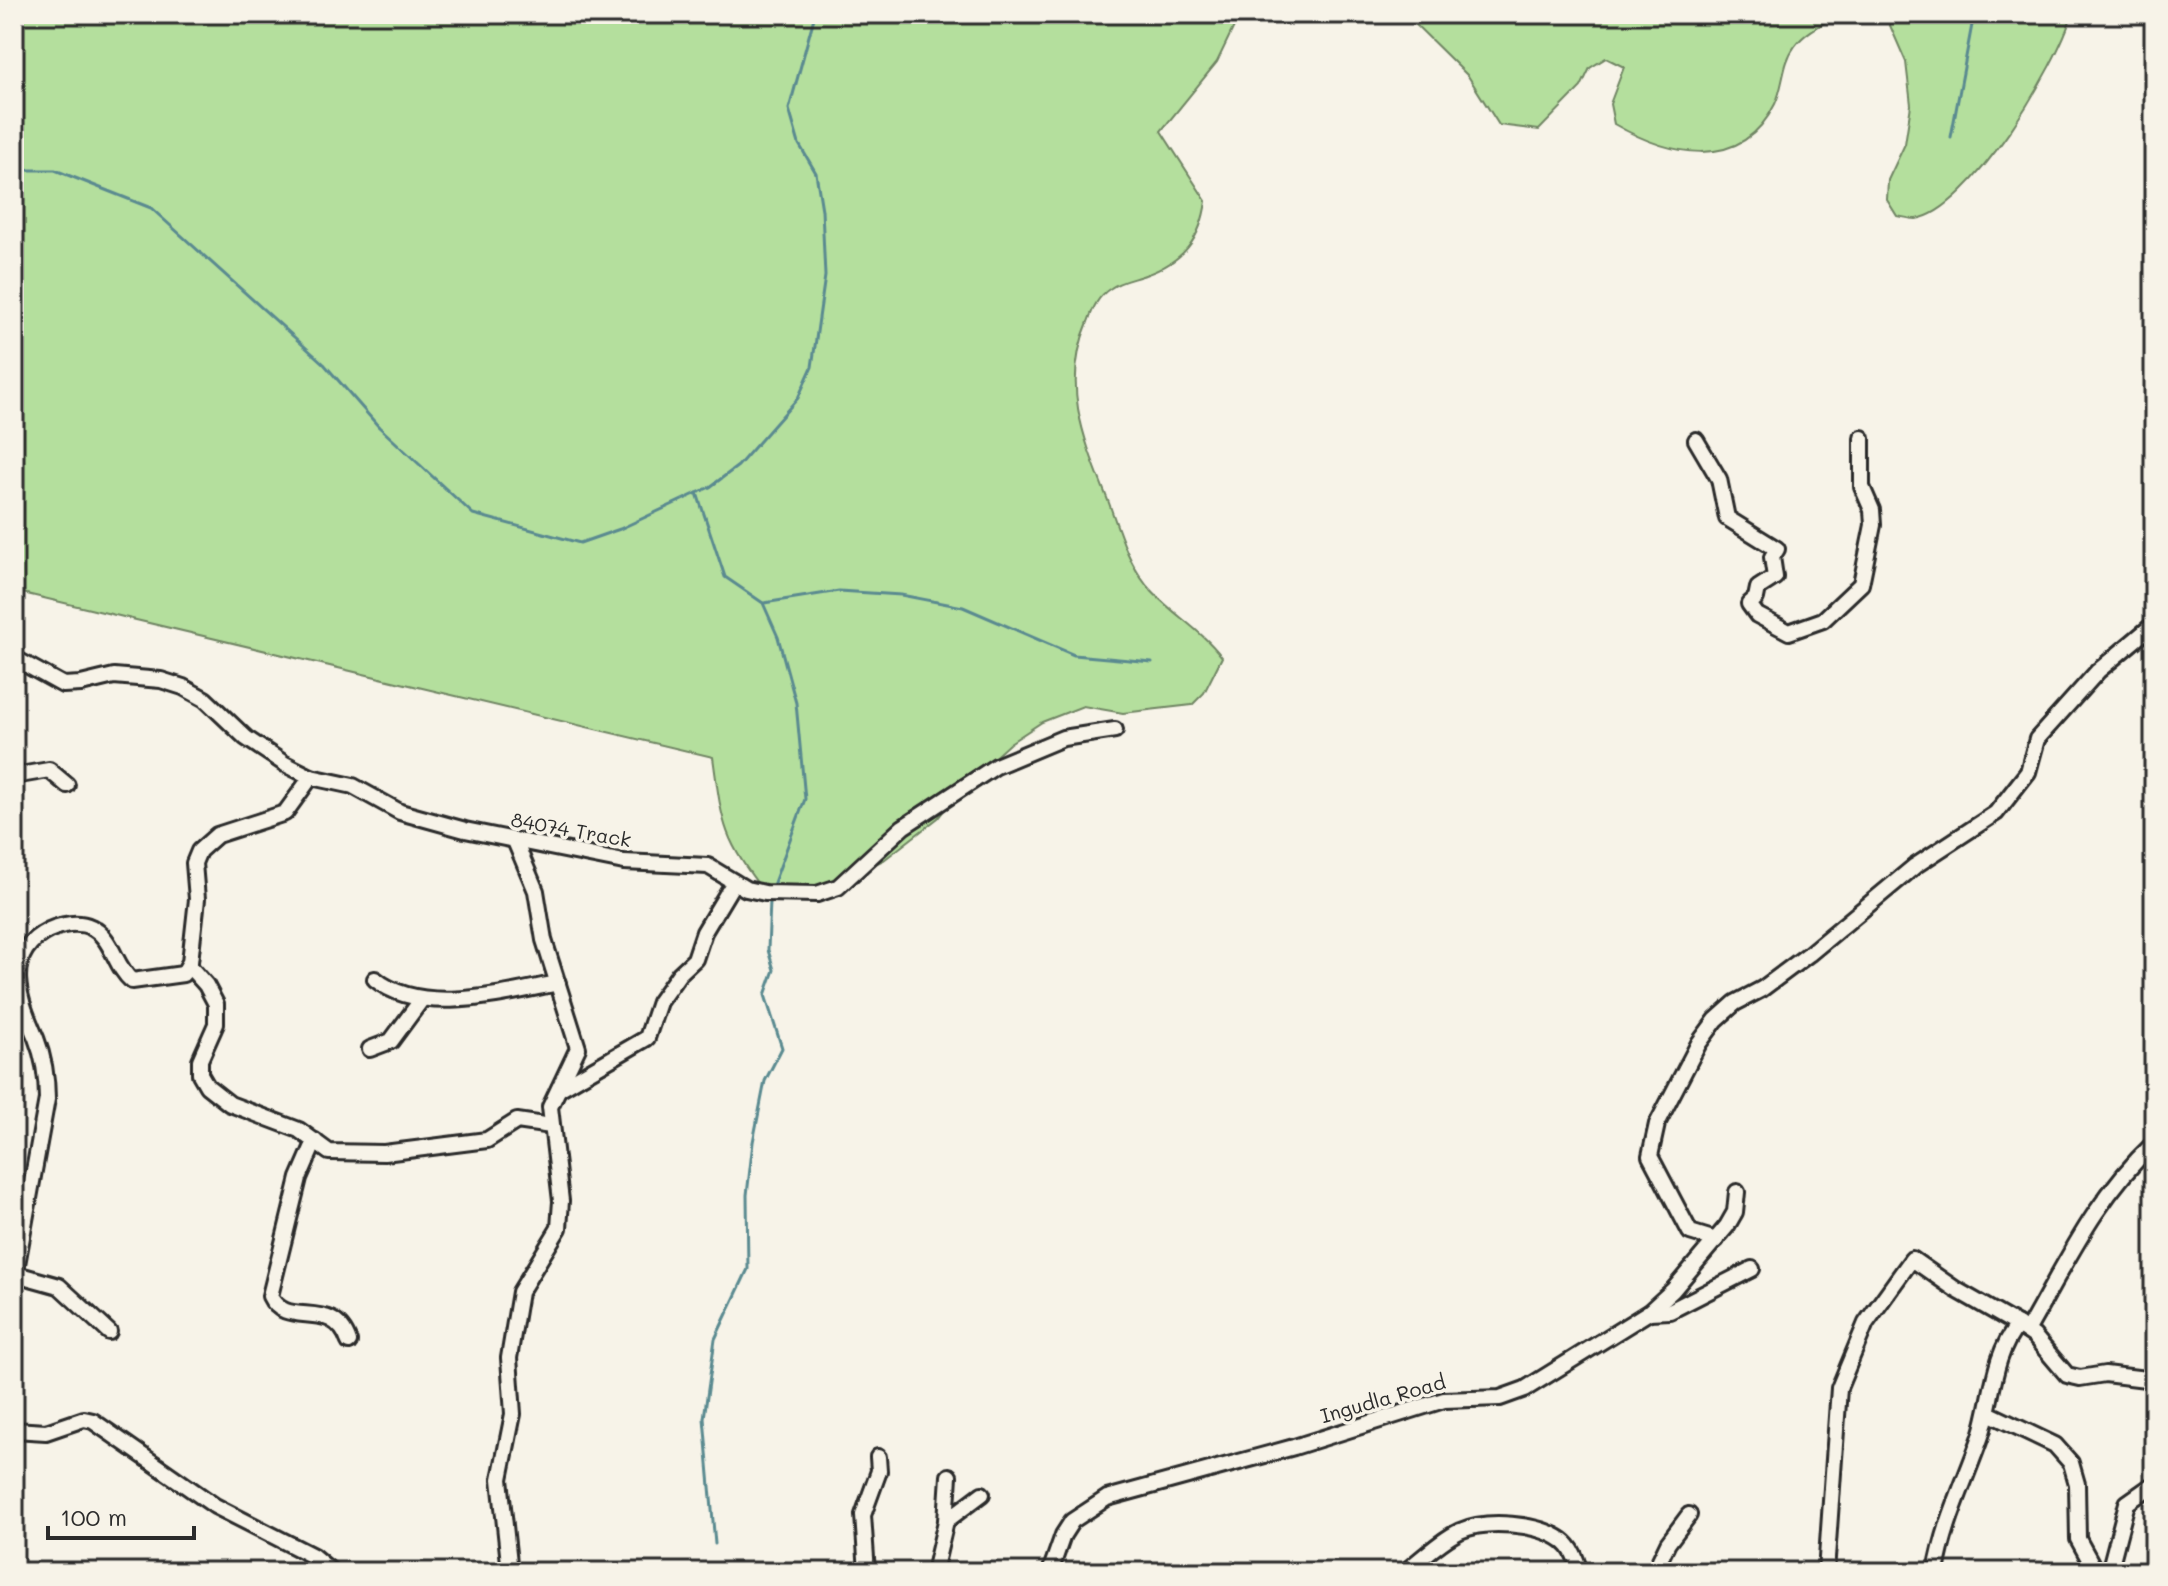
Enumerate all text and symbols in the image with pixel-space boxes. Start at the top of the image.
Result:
street label: 84074 Track [509,806,633,852]
street label: Ingudla Road [1317,1368,1448,1428]
scale bar [48,1490,194,1540]
text: 100 m [60,1501,127,1532]

